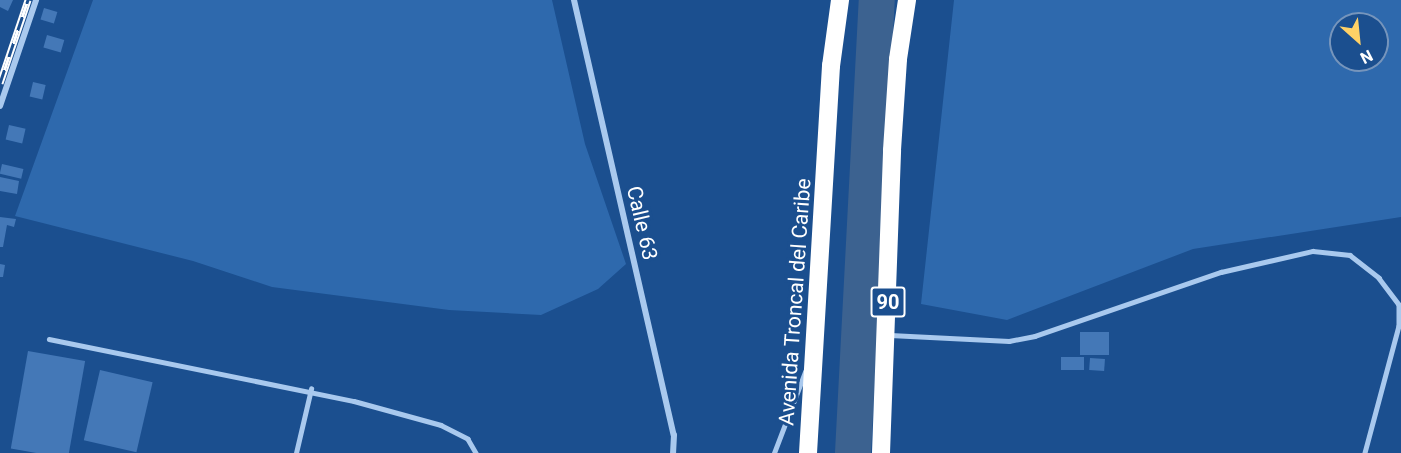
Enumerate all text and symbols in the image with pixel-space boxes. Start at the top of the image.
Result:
north arrow [1329,12,1389,72]
text: N [1357,46,1376,68]
street label: Avenida Troncal del Caribe [774,177,816,427]
street label: Calle 63 [621,184,663,262]
road number: 90 [870,285,906,319]

